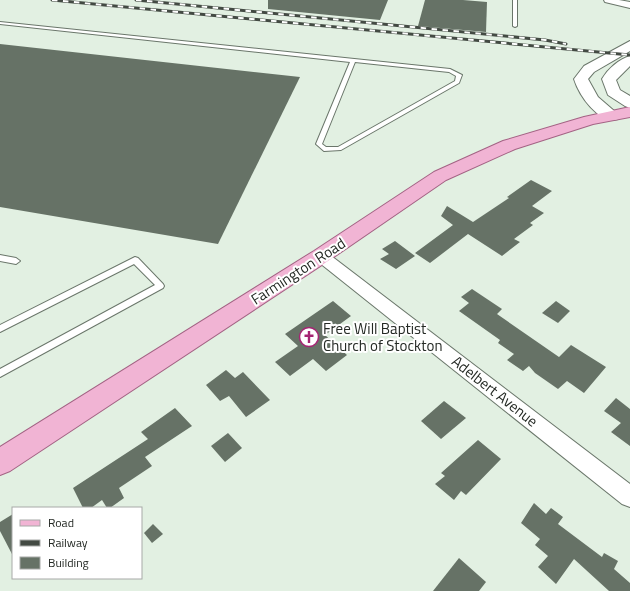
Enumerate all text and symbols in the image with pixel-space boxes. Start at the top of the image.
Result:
street label: Farmington Road [246,232,350,310]
place label: Free Will Baptist Church of Stockton [323,317,442,357]
church icon: Free Will Baptist Church of Stockton [298,326,320,348]
street label: Adelbert Avenue [447,350,543,432]
legend [12,507,142,579]
text: Road [48,513,74,532]
text: Railway [48,533,88,552]
text: Building [48,553,89,572]

